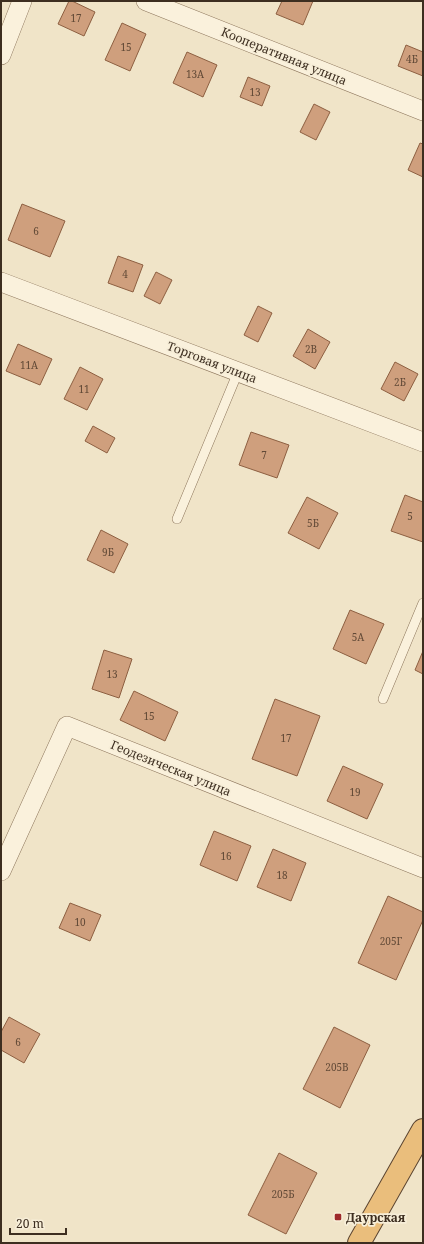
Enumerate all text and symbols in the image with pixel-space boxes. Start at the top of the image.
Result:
house number: 17 [70,11,82,25]
street label: Кооперативная улица [219,23,350,89]
house number: 15 [120,40,132,54]
house number: 4Б [406,52,418,66]
house number: 13А [186,67,205,81]
house number: 13 [249,85,261,99]
house number: 6 [33,224,39,238]
house number: 4 [122,267,128,281]
street label: Торговая улица [165,337,260,387]
house number: 2В [305,342,317,356]
house number: 11А [20,358,39,372]
house number: 2Б [394,375,406,389]
house number: 11 [78,382,90,396]
house number: 7 [261,448,267,462]
house number: 5 [407,509,413,523]
house number: 5Б [307,516,319,530]
house number: 9Б [102,545,114,559]
house number: 5А [352,630,365,644]
house number: 13 [106,667,118,681]
house number: 15 [143,709,155,723]
house number: 17 [280,731,292,745]
street label: Геодезическая улица [108,736,234,800]
house number: 19 [349,785,361,799]
house number: 16 [220,849,232,863]
house number: 18 [276,868,288,882]
house number: 10 [74,915,86,929]
house number: 205Г [380,934,403,948]
house number: 6 [15,1035,21,1049]
house number: 205В [325,1060,349,1074]
house number: 205Б [271,1187,295,1201]
place label: Даурская [346,1209,406,1226]
scale bar [10,1210,66,1236]
marker: Даурская [333,1212,343,1222]
text: 20 m [16,1215,44,1232]

